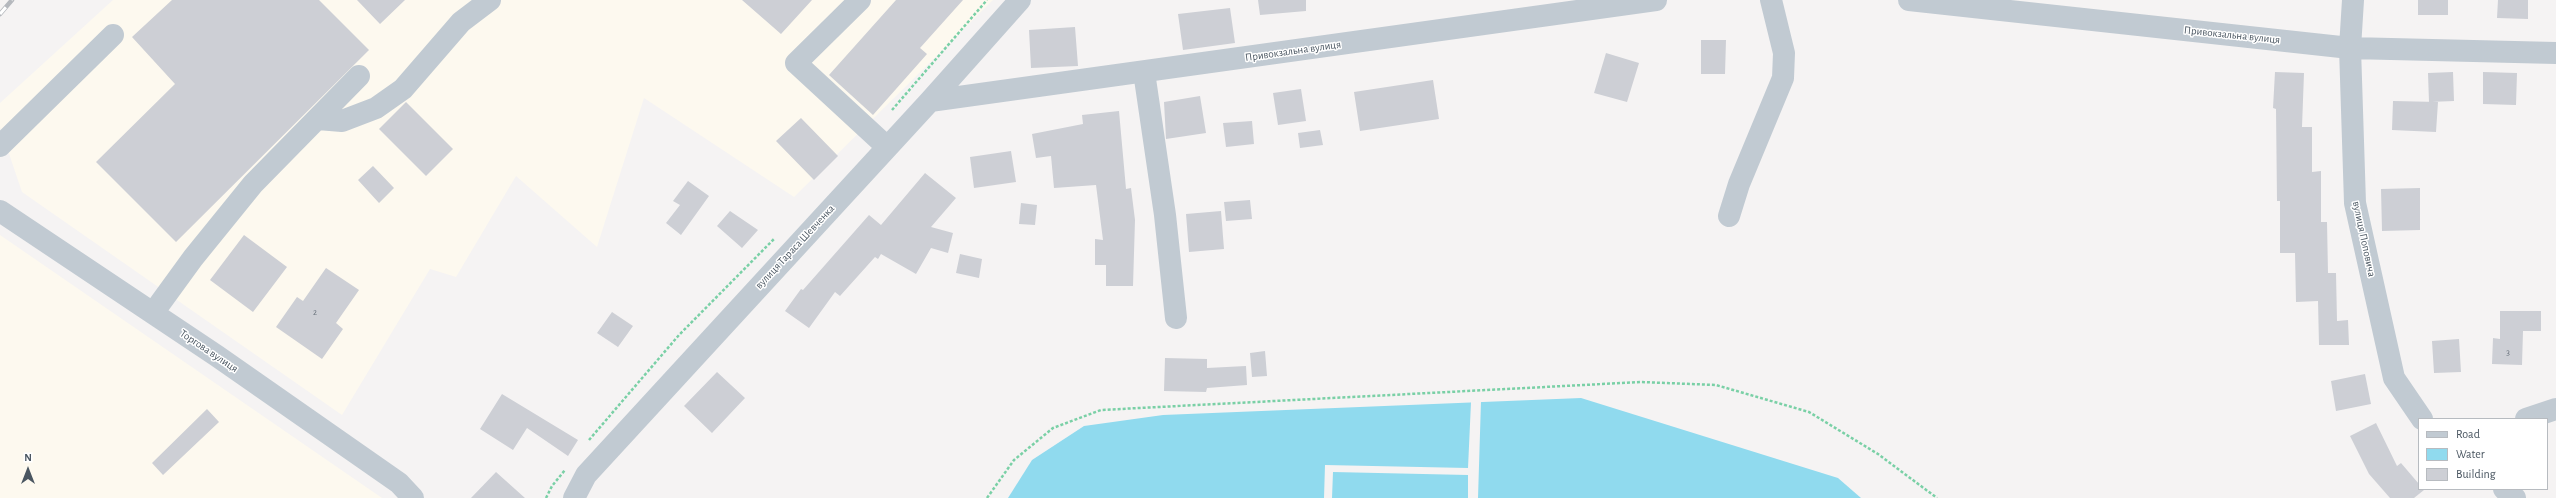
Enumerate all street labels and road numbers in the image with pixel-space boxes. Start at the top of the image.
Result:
street label: Привокзальна вулиця [2183,23,2281,47]
street label: Привокзальна вулиця [1244,38,1342,64]
street label: вулиця Поповича [2350,200,2378,278]
street label: вулиця Тараса Шевченка [753,202,837,292]
street label: Торгова вулиця [177,327,241,375]

